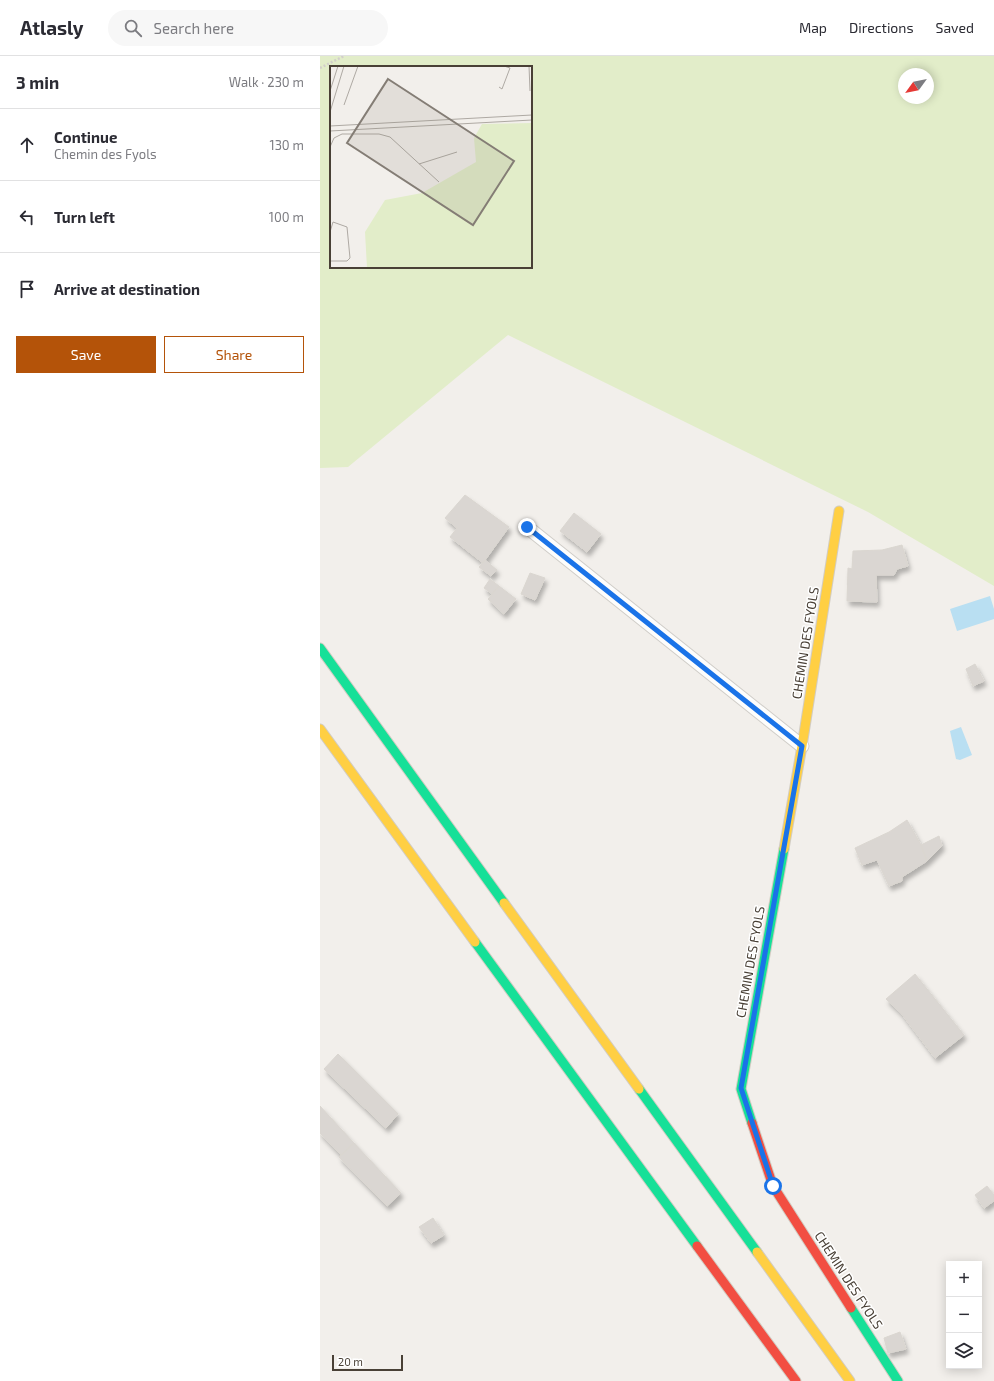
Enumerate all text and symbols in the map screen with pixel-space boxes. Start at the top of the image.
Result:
search box [108,10,388,46]
text: Atlasly [20,16,84,39]
icon: search [122,17,144,39]
text: Search here [154,19,234,37]
text: Map [799,19,827,36]
text: Directions [849,19,914,36]
text: Saved [936,19,974,36]
inset map [330,66,532,268]
north arrow [898,68,934,104]
text: 3 min [16,72,59,92]
text: Walk · 230 m [229,74,304,90]
text: Continue [54,128,117,146]
icon: ahead [16,134,38,156]
text: 130 m [269,137,304,153]
text: Chemin des Fyols [54,146,157,162]
icon: left [16,206,38,228]
text: Turn left [54,208,115,226]
text: 100 m [269,209,304,225]
icon: arrive [16,278,38,300]
text: Arrive at destination [54,280,200,298]
button: Save [16,336,156,373]
button: Share [164,336,304,373]
route end [518,518,536,536]
street label: CHEMIN DES FYOLS [788,586,822,700]
street label: CHEMIN DES FYOLS [732,905,768,1019]
route start [764,1177,782,1195]
street label: CHEMIN DES FYOLS [811,1228,887,1332]
map controls [946,1261,982,1369]
button: + [946,1261,982,1297]
button: − [946,1297,982,1333]
button: layers [946,1333,982,1369]
scale bar [332,1353,403,1372]
text: 20 m [338,1355,363,1368]

